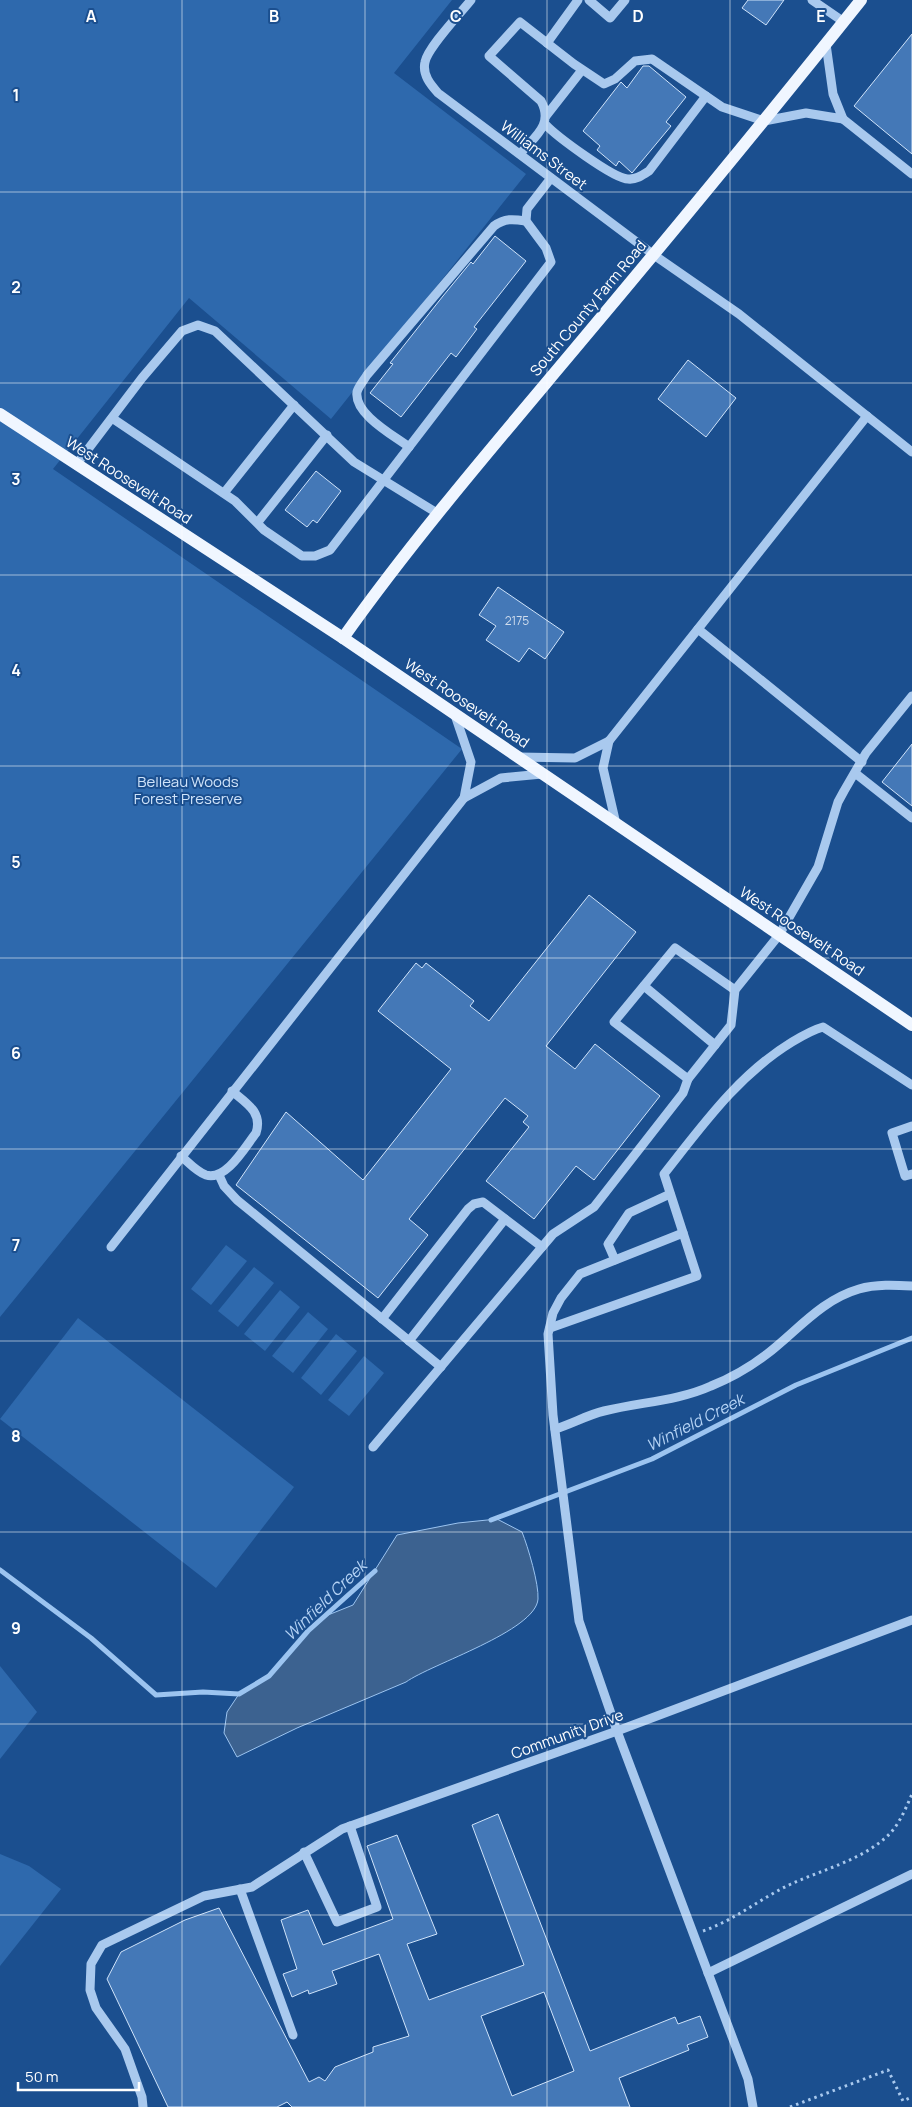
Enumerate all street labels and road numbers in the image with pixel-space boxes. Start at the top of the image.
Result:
street label: Williams Street [496,115,592,195]
street label: South County Farm Road [525,236,651,380]
street label: West Roosevelt Road [62,431,196,529]
street label: West Roosevelt Road [400,653,534,753]
street label: West Roosevelt Road [735,881,869,981]
street label: Community Drive [508,1704,626,1764]

